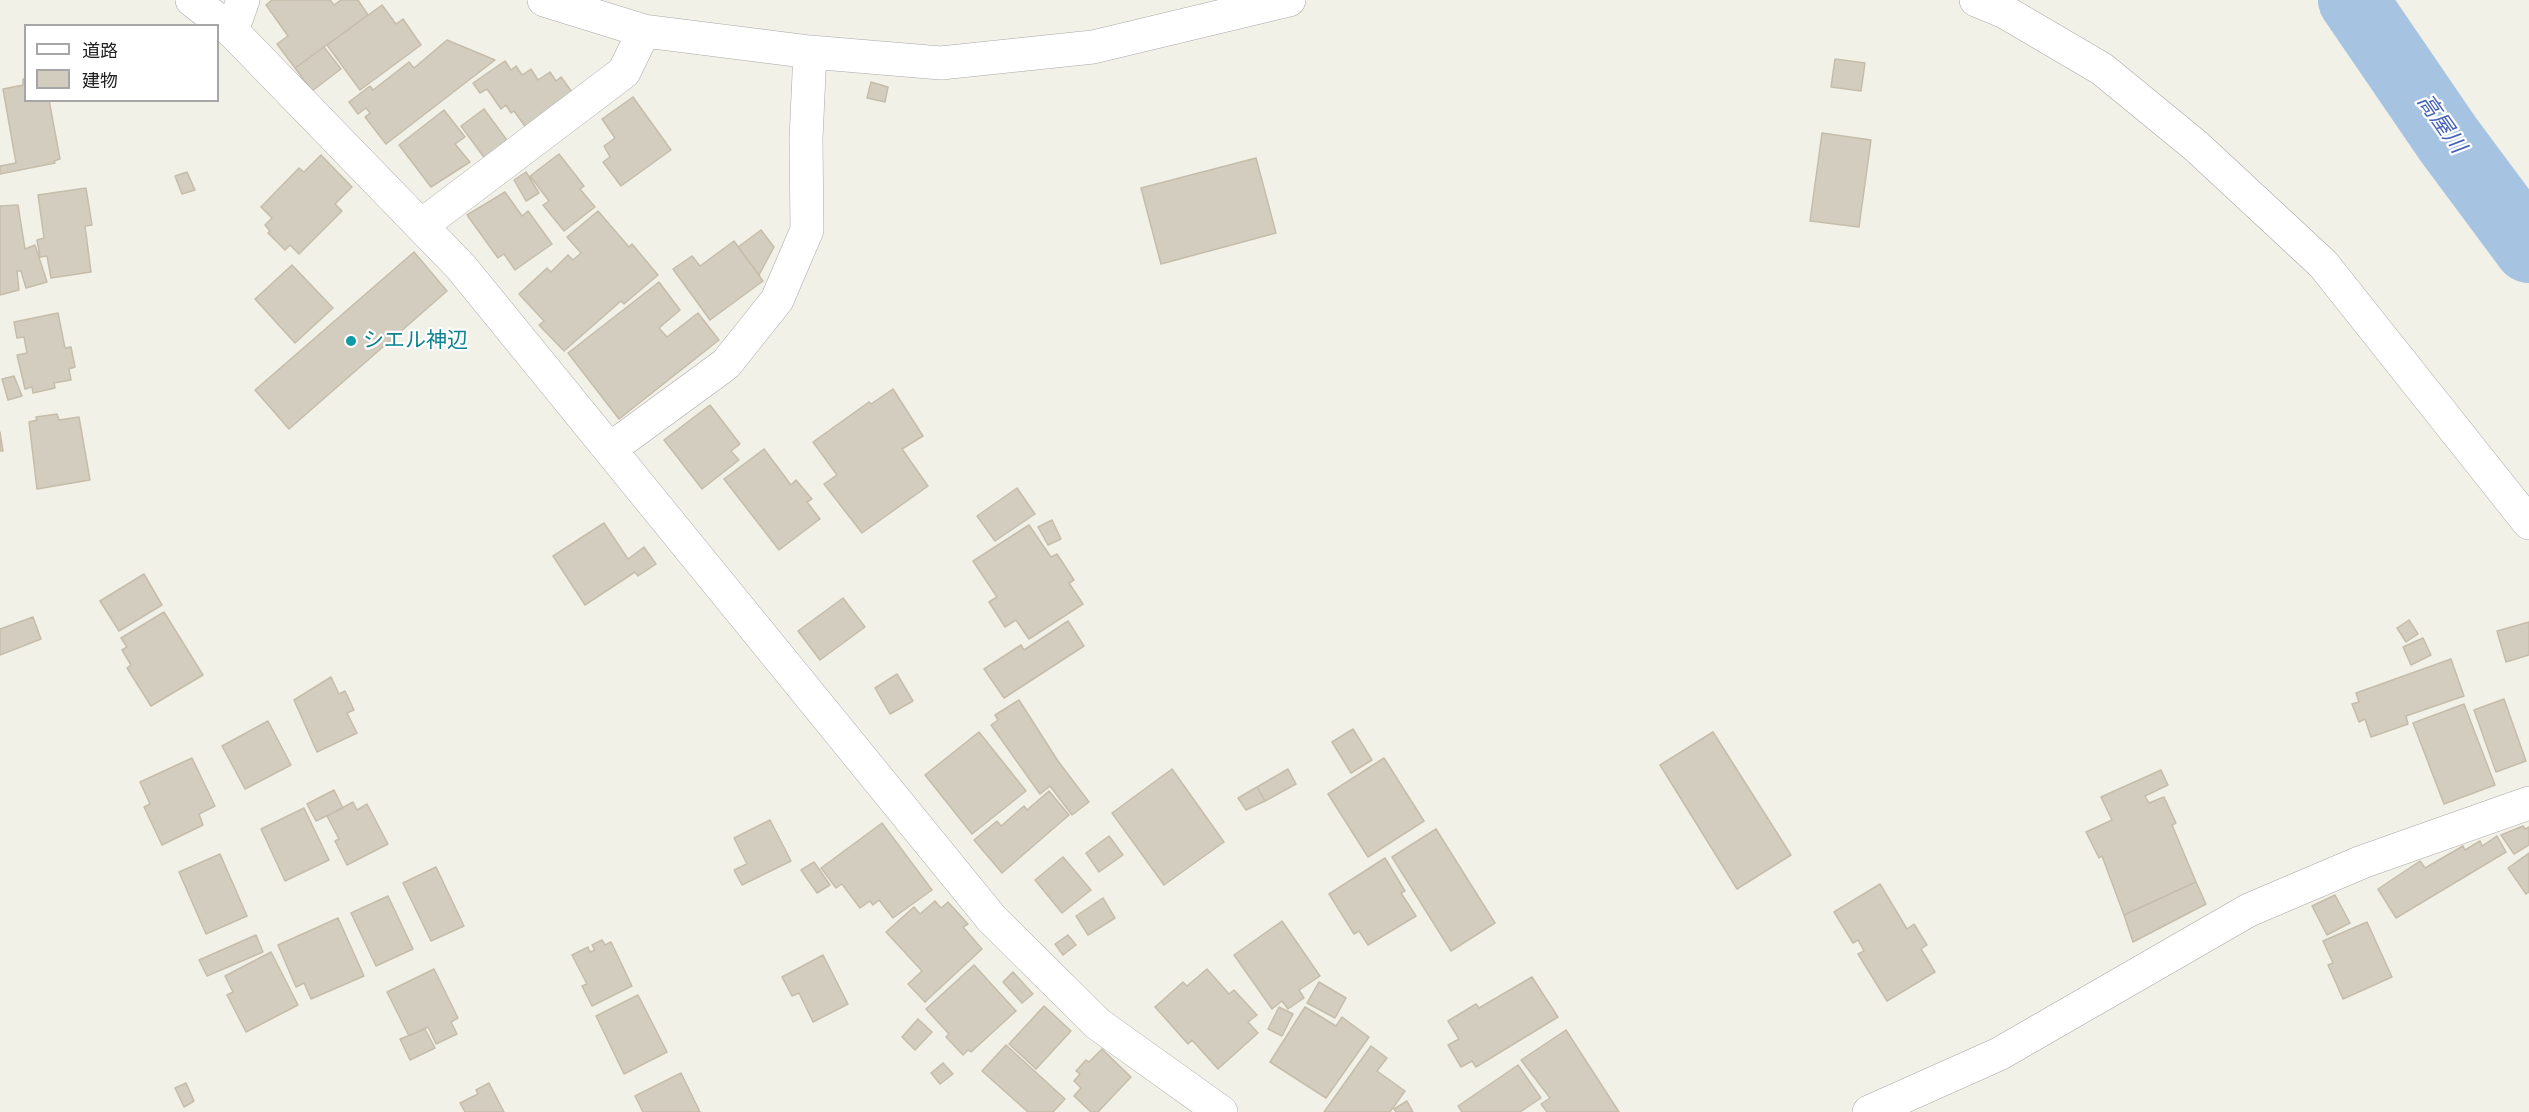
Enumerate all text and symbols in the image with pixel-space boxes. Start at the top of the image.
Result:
legend [24,24,219,102]
text: 道路 [82,41,118,61]
text: 建物 [82,71,118,91]
water label: 高屋川 [2411,89,2471,159]
place label: シエル神辺 [363,328,468,354]
marker: シエル神辺 [344,334,358,348]

